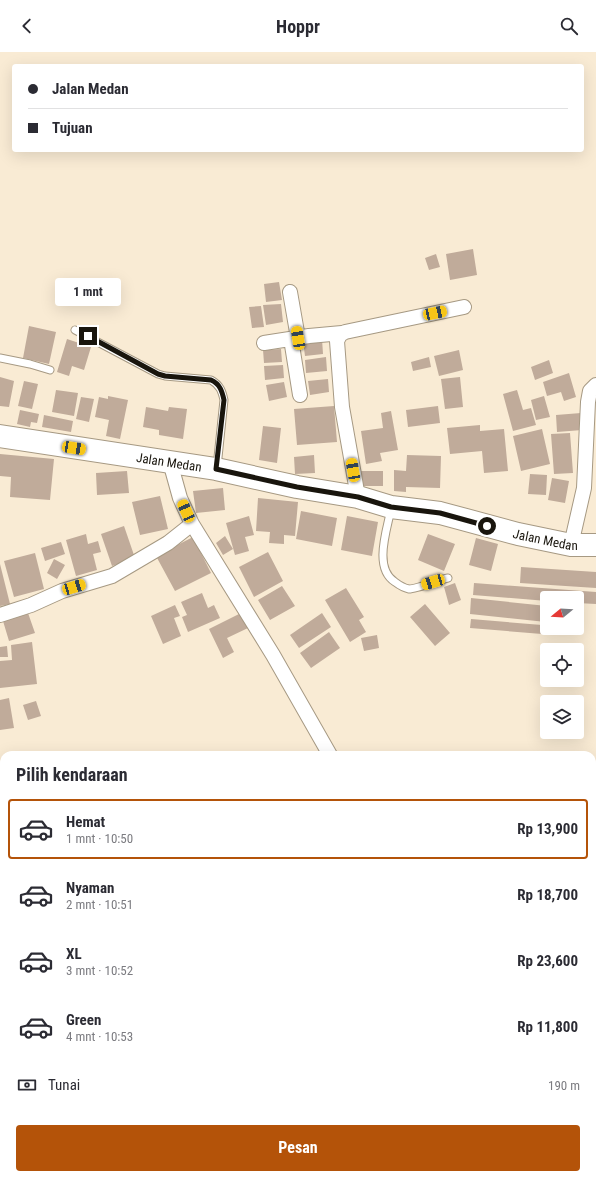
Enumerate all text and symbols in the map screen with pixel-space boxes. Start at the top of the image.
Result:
icon: back [16,15,38,37]
icon: search [558,15,580,37]
text: Hoppr [276,16,320,37]
text: Jalan Medan [52,80,129,98]
text: Tujuan [52,119,93,137]
callout: 1 mnt [55,278,121,306]
text: 1 mnt [73,284,103,299]
car [422,305,448,321]
car [290,325,306,351]
route end [79,327,97,345]
car [61,440,87,456]
street label: Jalan Medan [135,449,203,474]
car [345,457,361,483]
car [176,498,196,524]
route start [478,517,496,535]
street label: Jalan Medan [511,525,578,553]
car [420,573,446,591]
car [61,578,87,596]
north arrow [540,591,584,635]
map controls [540,591,584,739]
button: locate [540,643,584,687]
button: layers [540,695,584,739]
text: Pilih kendaraan [16,764,128,785]
icon: car [18,811,54,847]
text: Hemat [66,813,105,831]
text: Rp 13,900 [517,820,578,838]
text: 1 mnt · 10:50 [66,831,133,846]
icon: car [18,877,54,913]
text: Nyaman [66,879,114,897]
text: Rp 18,700 [517,886,578,904]
text: 2 mnt · 10:51 [66,897,133,912]
icon: car [18,943,54,979]
text: XL [66,945,82,963]
text: Rp 23,600 [517,952,578,970]
text: 3 mnt · 10:52 [66,963,133,978]
icon: car [18,1009,54,1045]
text: Green [66,1011,101,1029]
text: Rp 11,800 [517,1018,578,1036]
text: 4 mnt · 10:53 [66,1029,133,1044]
icon: cash [16,1074,38,1096]
text: Tunai [48,1076,80,1094]
text: 190 m [548,1078,580,1093]
button: Pesan [16,1125,580,1171]

